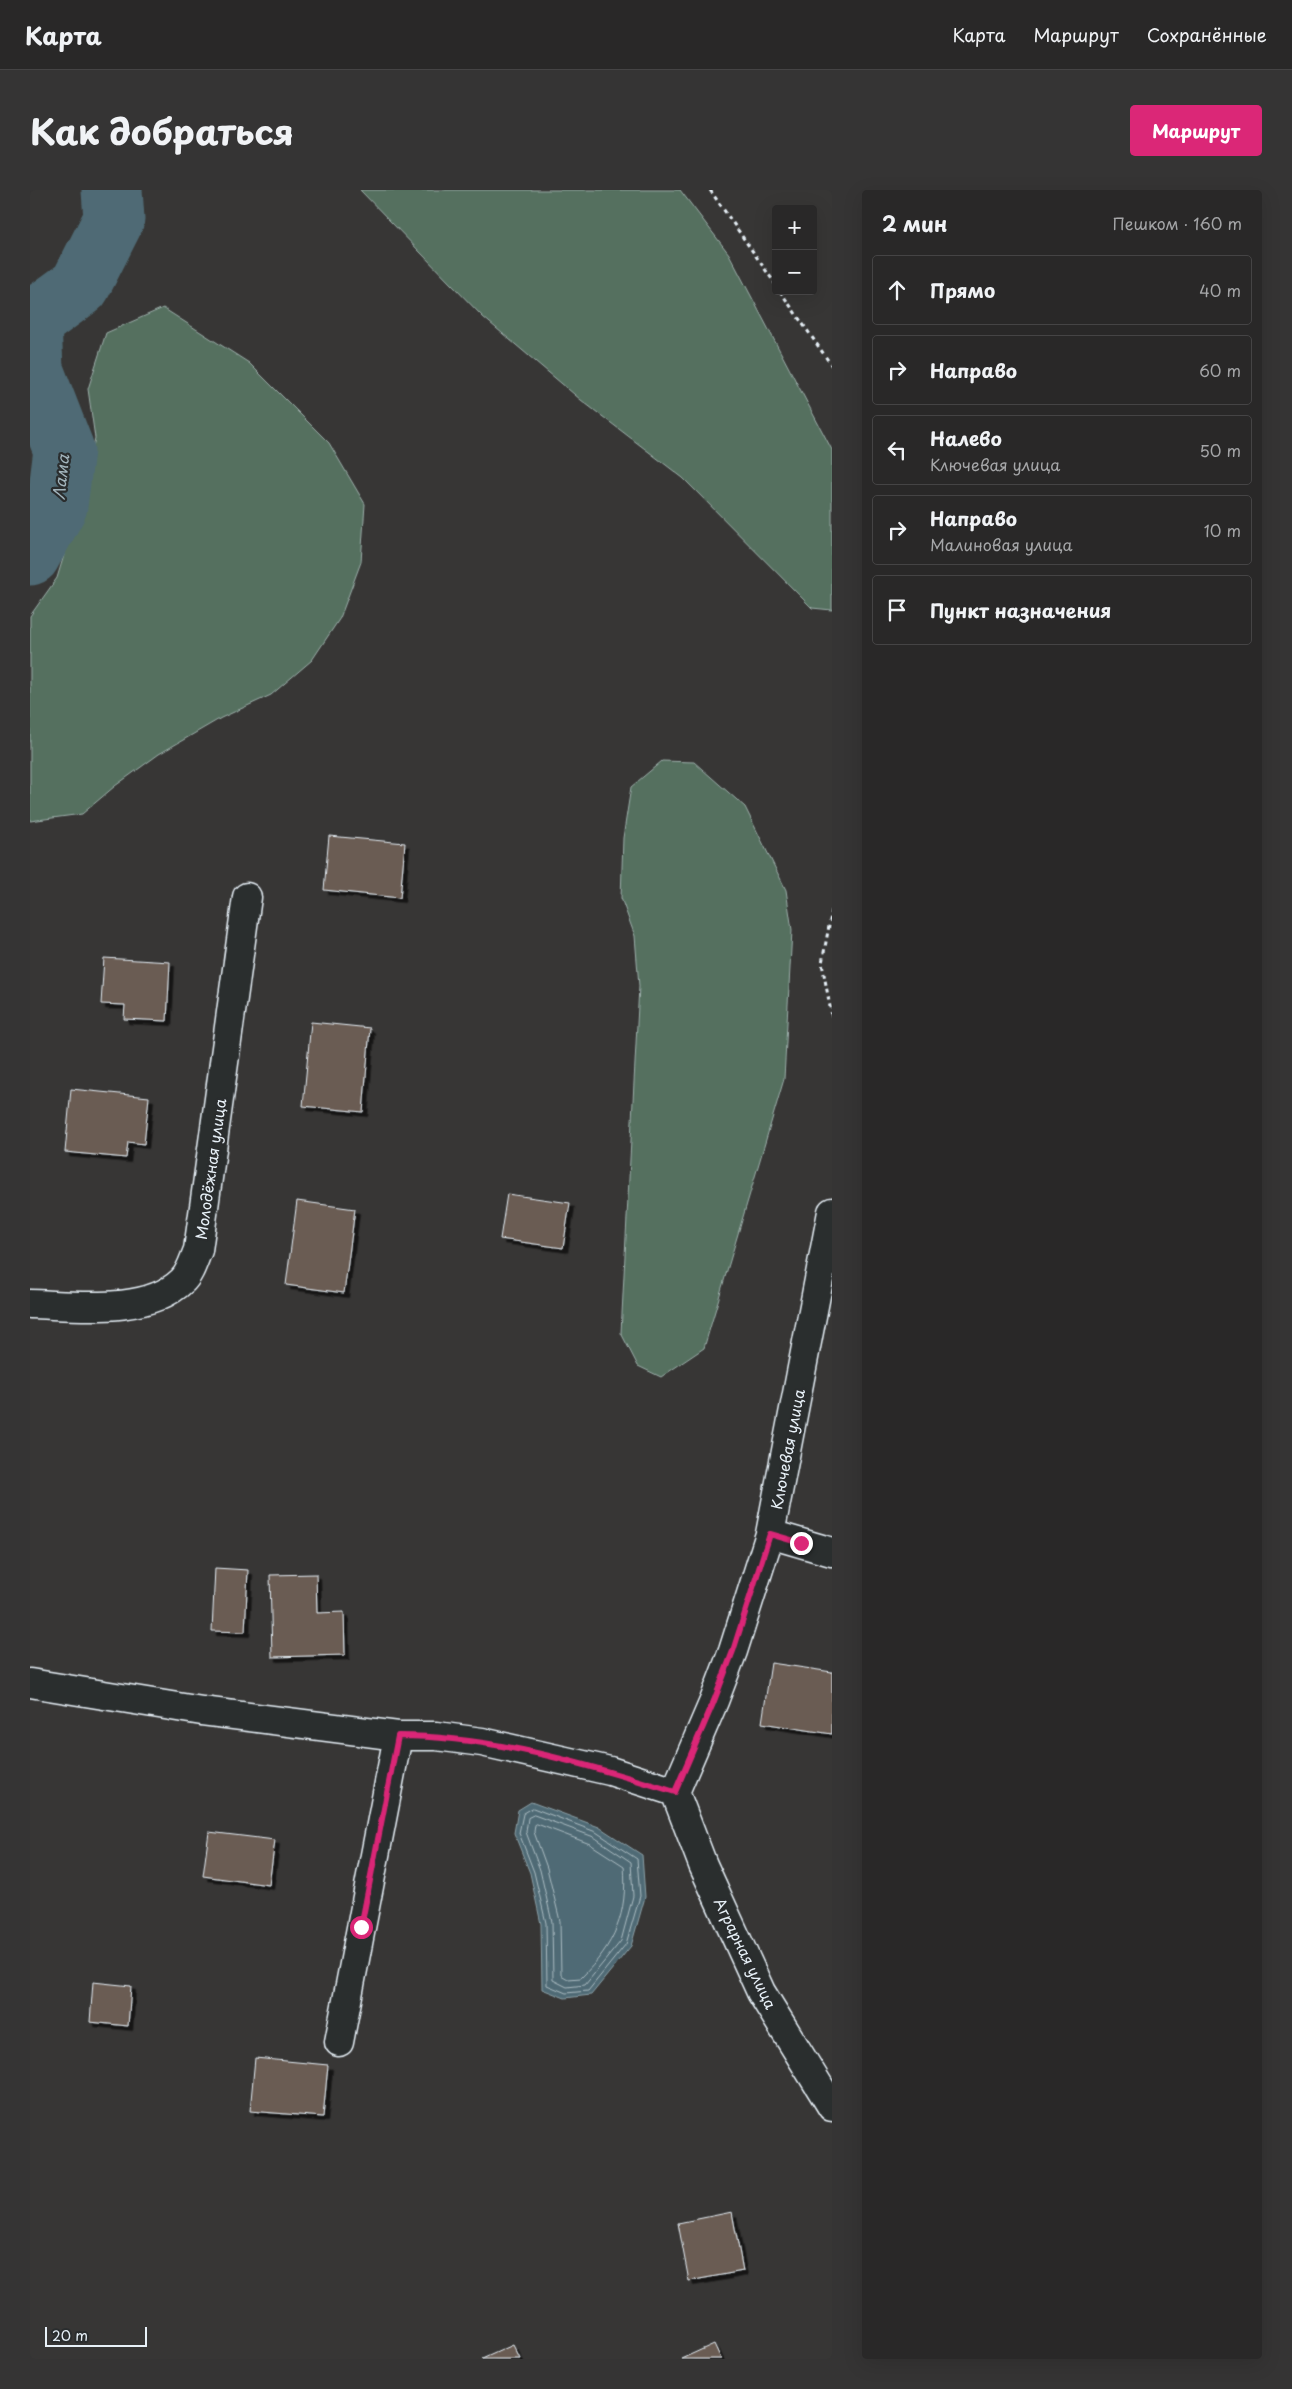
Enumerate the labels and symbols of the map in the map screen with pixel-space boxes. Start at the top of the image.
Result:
water label: Лама [46,452,74,501]
street label: Молодёжная улица [189,1096,231,1241]
street label: Ключевая улица [764,1386,810,1511]
route end [790,1532,813,1555]
street label: Аграрная улица [709,1893,783,2013]
route start [350,1916,373,1939]
scale bar [45,2324,148,2347]

